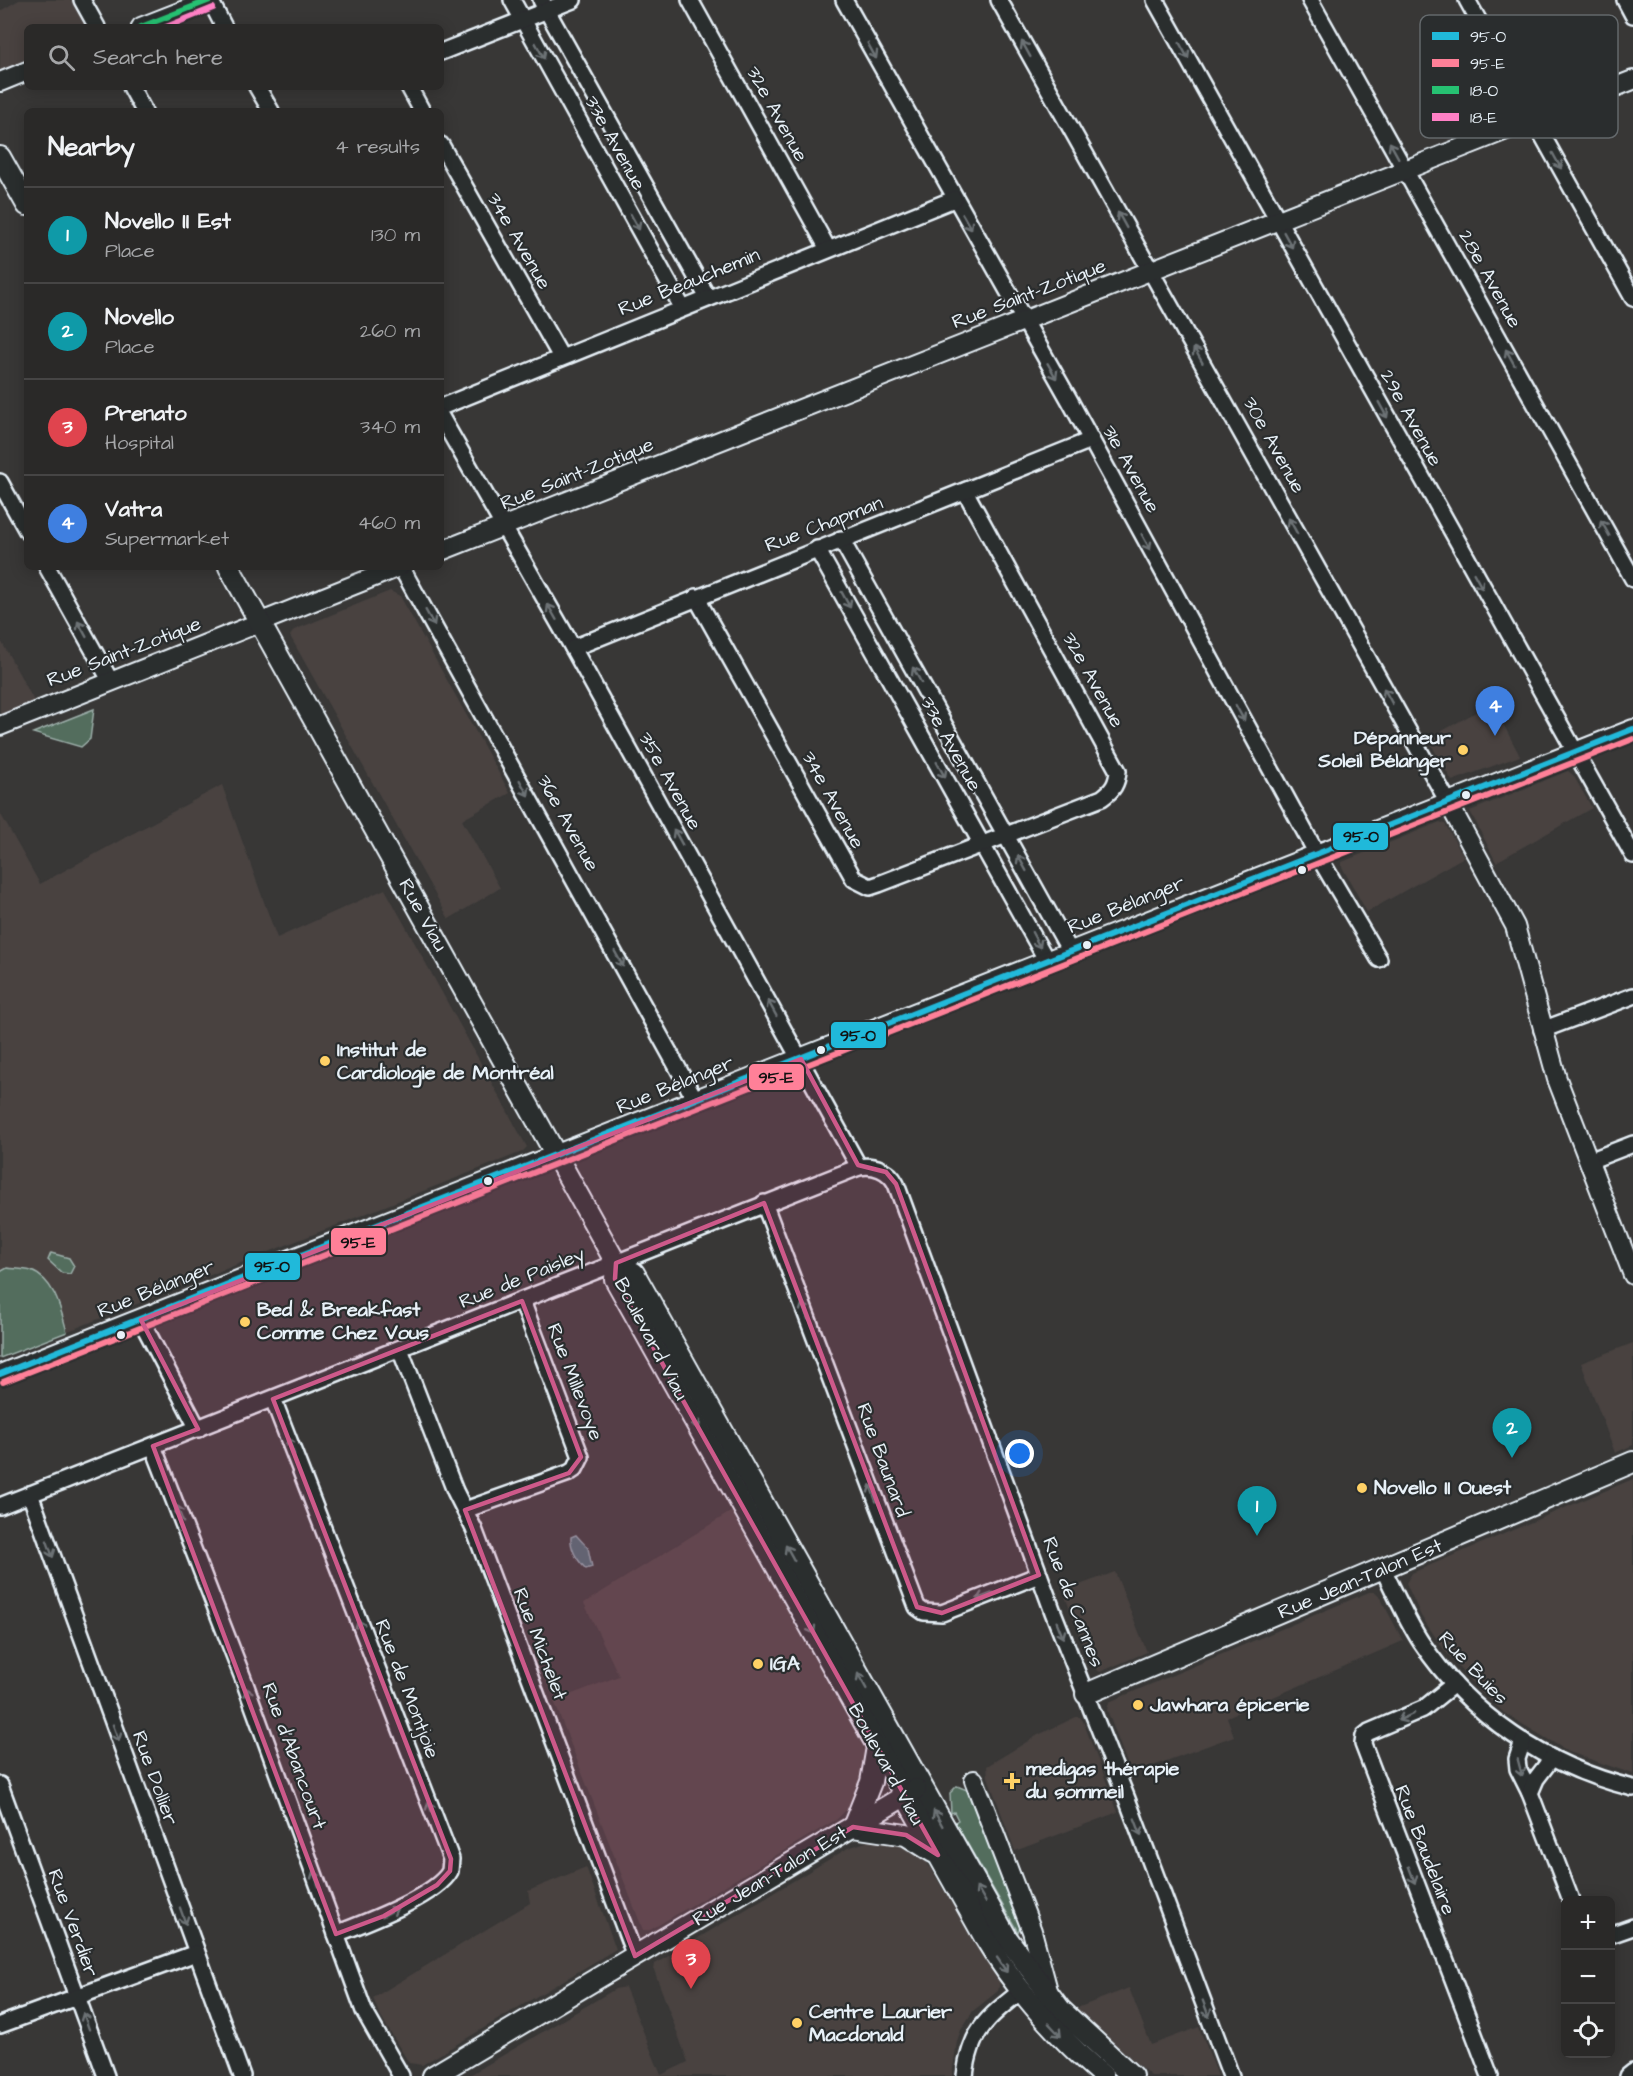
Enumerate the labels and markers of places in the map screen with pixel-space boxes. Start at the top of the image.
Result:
pin: 4 [1476,686,1514,736]
place label: Dépanneur Soleil Bélanger [1317,724,1452,776]
marker: Dépanneur Soleil Bélanger [1456,743,1470,757]
unlabelled marker [1460,789,1472,801]
unlabelled marker [1296,864,1308,876]
unlabelled marker [1081,939,1093,951]
place label: Institut de Cardiologie de Montréal [337,1036,554,1088]
unlabelled marker [815,1044,827,1056]
marker: Institut de Cardiologie de Montréal [318,1054,332,1068]
unlabelled marker [482,1175,494,1187]
place label: Bed & Breakfast Comme Chez Vous [257,1296,429,1347]
marker: Bed & Breakfast Comme Chez Vous [238,1315,252,1329]
unlabelled marker [115,1329,127,1341]
pin: 2 [1492,1408,1532,1458]
place label: Novello II Ouest [1374,1474,1512,1502]
marker: Novello II Ouest [1355,1481,1369,1495]
pin: 1 [1238,1486,1276,1536]
place label: IGA [770,1650,800,1678]
marker: IGA [751,1657,765,1671]
place label: Jawhara épicerie [1149,1691,1310,1719]
marker: Jawhara épicerie [1131,1698,1145,1712]
place label: medigas thérapie du sommeil [1025,1755,1179,1806]
marker: medigas thérapie du sommeil [1003,1772,1021,1790]
pin: 3 [672,1940,710,1989]
place label: Centre Laurier Macdonald [809,1998,953,2049]
marker: Centre Laurier Macdonald [790,2016,804,2030]

